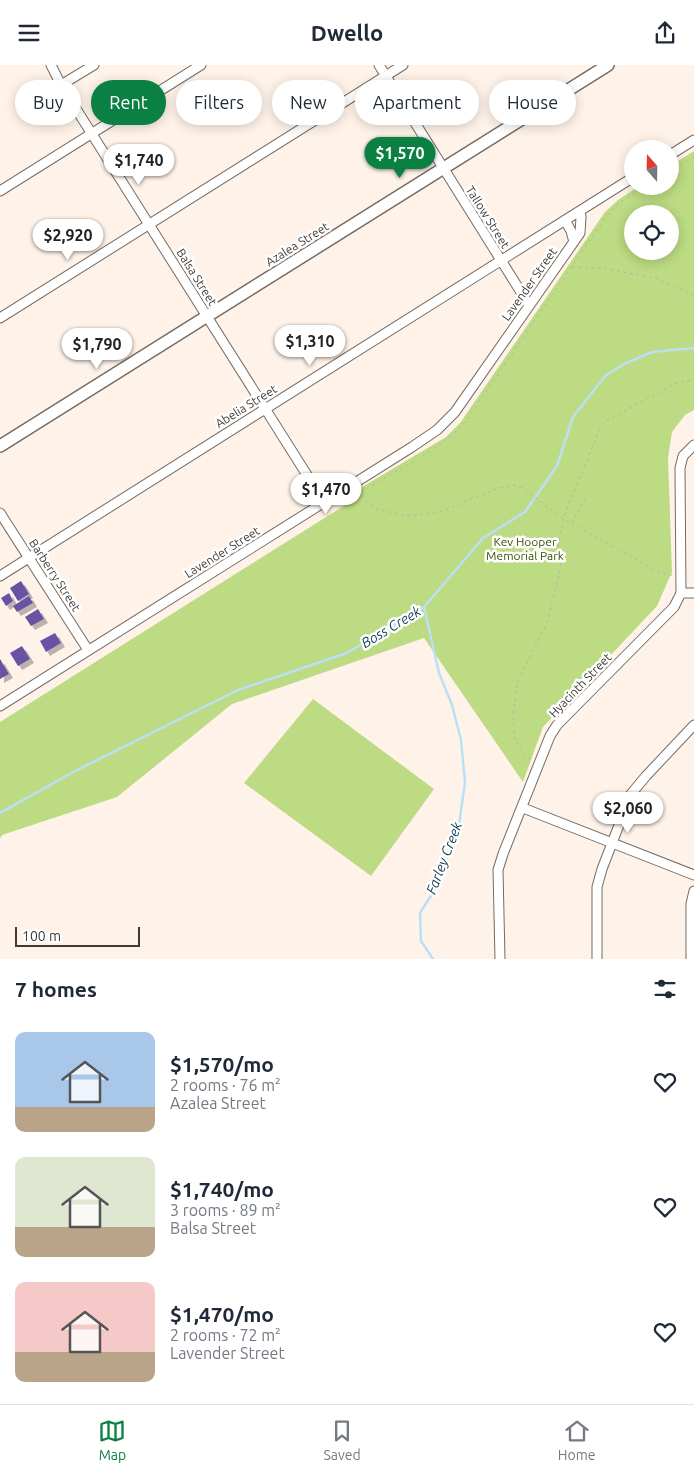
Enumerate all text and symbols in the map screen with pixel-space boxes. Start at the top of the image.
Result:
icon: menu [15,19,43,47]
icon: share [651,19,679,47]
text: Dwello [311,20,383,45]
chip: Buy [15,80,81,125]
chip: Rent [91,80,166,125]
chip: Filters [176,80,262,125]
chip: New [272,80,345,125]
chip: Apartment [355,80,479,125]
chip: House [489,80,576,125]
pin: $1,570 [359,137,441,179]
north arrow [624,140,679,195]
map controls [624,140,679,260]
pin: $1,740 [98,143,180,186]
text: $1,570 [375,144,425,162]
text: $1,740 [114,151,164,169]
street label: Tallow Street [464,183,513,251]
button: locate [624,205,679,260]
pin: $2,920 [27,219,109,261]
street label: Azalea Street [263,219,331,269]
text: $2,920 [43,226,93,244]
street label: Lavender Street [499,245,559,323]
street label: Balsa Street [174,246,220,308]
pin: $1,310 [269,325,351,367]
pin: $1,790 [56,327,138,370]
text: $1,310 [285,332,335,350]
text: $1,790 [72,335,122,353]
street label: Abelia Street [213,382,279,430]
pin: $1,470 [285,473,367,515]
text: $1,470 [301,480,351,498]
street label: Lavender Street [182,524,262,580]
park label: Kev Hooper Memorial Park [486,535,564,562]
street label: Barberry Street [27,536,83,614]
water label: Boss Creek [358,603,424,651]
street label: Hyacinth Street [546,650,614,720]
pin: $2,060 [587,791,669,834]
text: $2,060 [603,799,653,817]
water label: Farley Creek [423,819,465,896]
scale bar [15,924,140,947]
text: 100 m [22,928,61,944]
icon: filters [651,975,679,1003]
text: 7 homes [15,977,97,1001]
icon: home [55,1052,115,1112]
text: $1,570/mo [170,1052,274,1076]
icon: heart [651,1068,679,1096]
text: 2 rooms · 76 m² [170,1076,281,1094]
text: Azalea Street [170,1094,266,1112]
icon: home [55,1177,115,1237]
text: $1,740/mo [170,1177,274,1201]
icon: heart [651,1193,679,1221]
text: 3 rooms · 89 m² [170,1201,281,1219]
text: Balsa Street [170,1219,256,1237]
icon: home [55,1302,115,1362]
text: $1,470/mo [170,1302,274,1326]
icon: heart [651,1318,679,1346]
text: 2 rooms · 72 m² [170,1326,281,1344]
text: Lavender Street [170,1344,285,1362]
tab: Map [98,1417,126,1463]
tab: Saved [323,1417,361,1463]
tab: Home [558,1417,595,1463]

